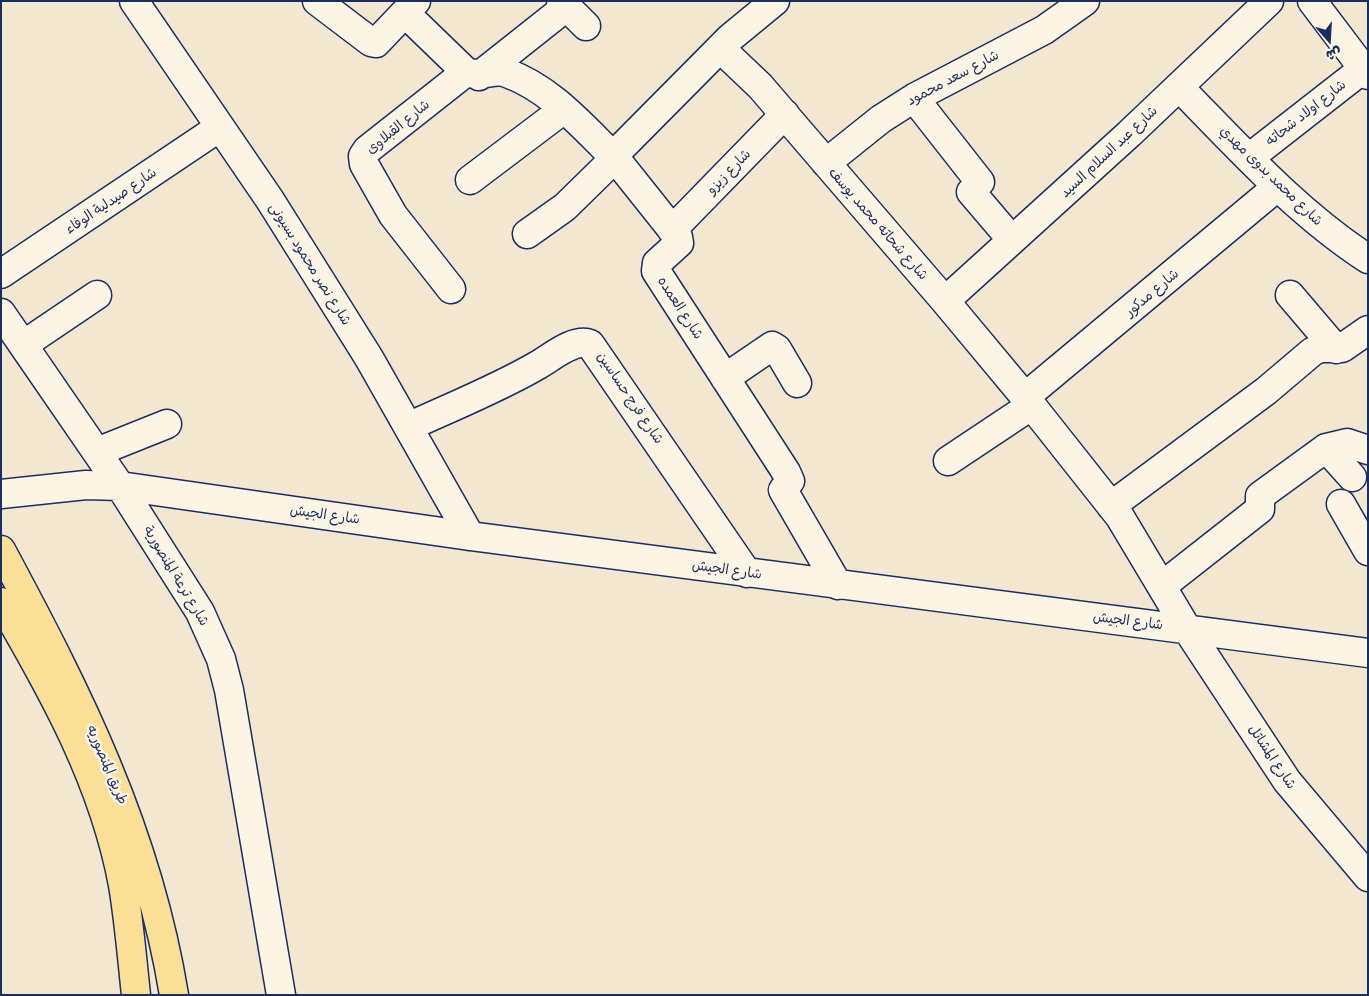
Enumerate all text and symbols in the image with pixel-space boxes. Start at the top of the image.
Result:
north arrow [1304,15,1354,65]
text: ش [1324,43,1344,65]
street label: شارع سعد محمود [904,47,1002,109]
street label: شارع اولاد شحاته [1262,76,1350,150]
street label: شارع القبلاوى [363,96,433,158]
street label: شارع عبد السلام السيد [1057,103,1161,201]
street label: شارع محمد بدوى مهدي [1216,123,1326,229]
street label: شارع زيزو [703,146,755,198]
street label: شارع صيدلية الوفاء [62,164,160,238]
street label: شارع شحاته محمد يوسف [825,164,931,284]
street label: شارع نصر محمود بسيونى [265,200,355,328]
street label: شارع مدكور [1122,266,1182,320]
street label: شارع العمده [654,273,706,343]
street label: شارع فرج حساسين [593,349,667,447]
street label: شارع الجيش [289,502,361,528]
street label: شارع ترعة المنصورية [140,523,212,629]
street label: شارع الجيش [691,557,763,583]
street label: شارع الجيش [1092,608,1164,634]
street label: شارع المشاتل [1244,722,1300,792]
street label: طريق المنصوريه [83,723,131,807]

